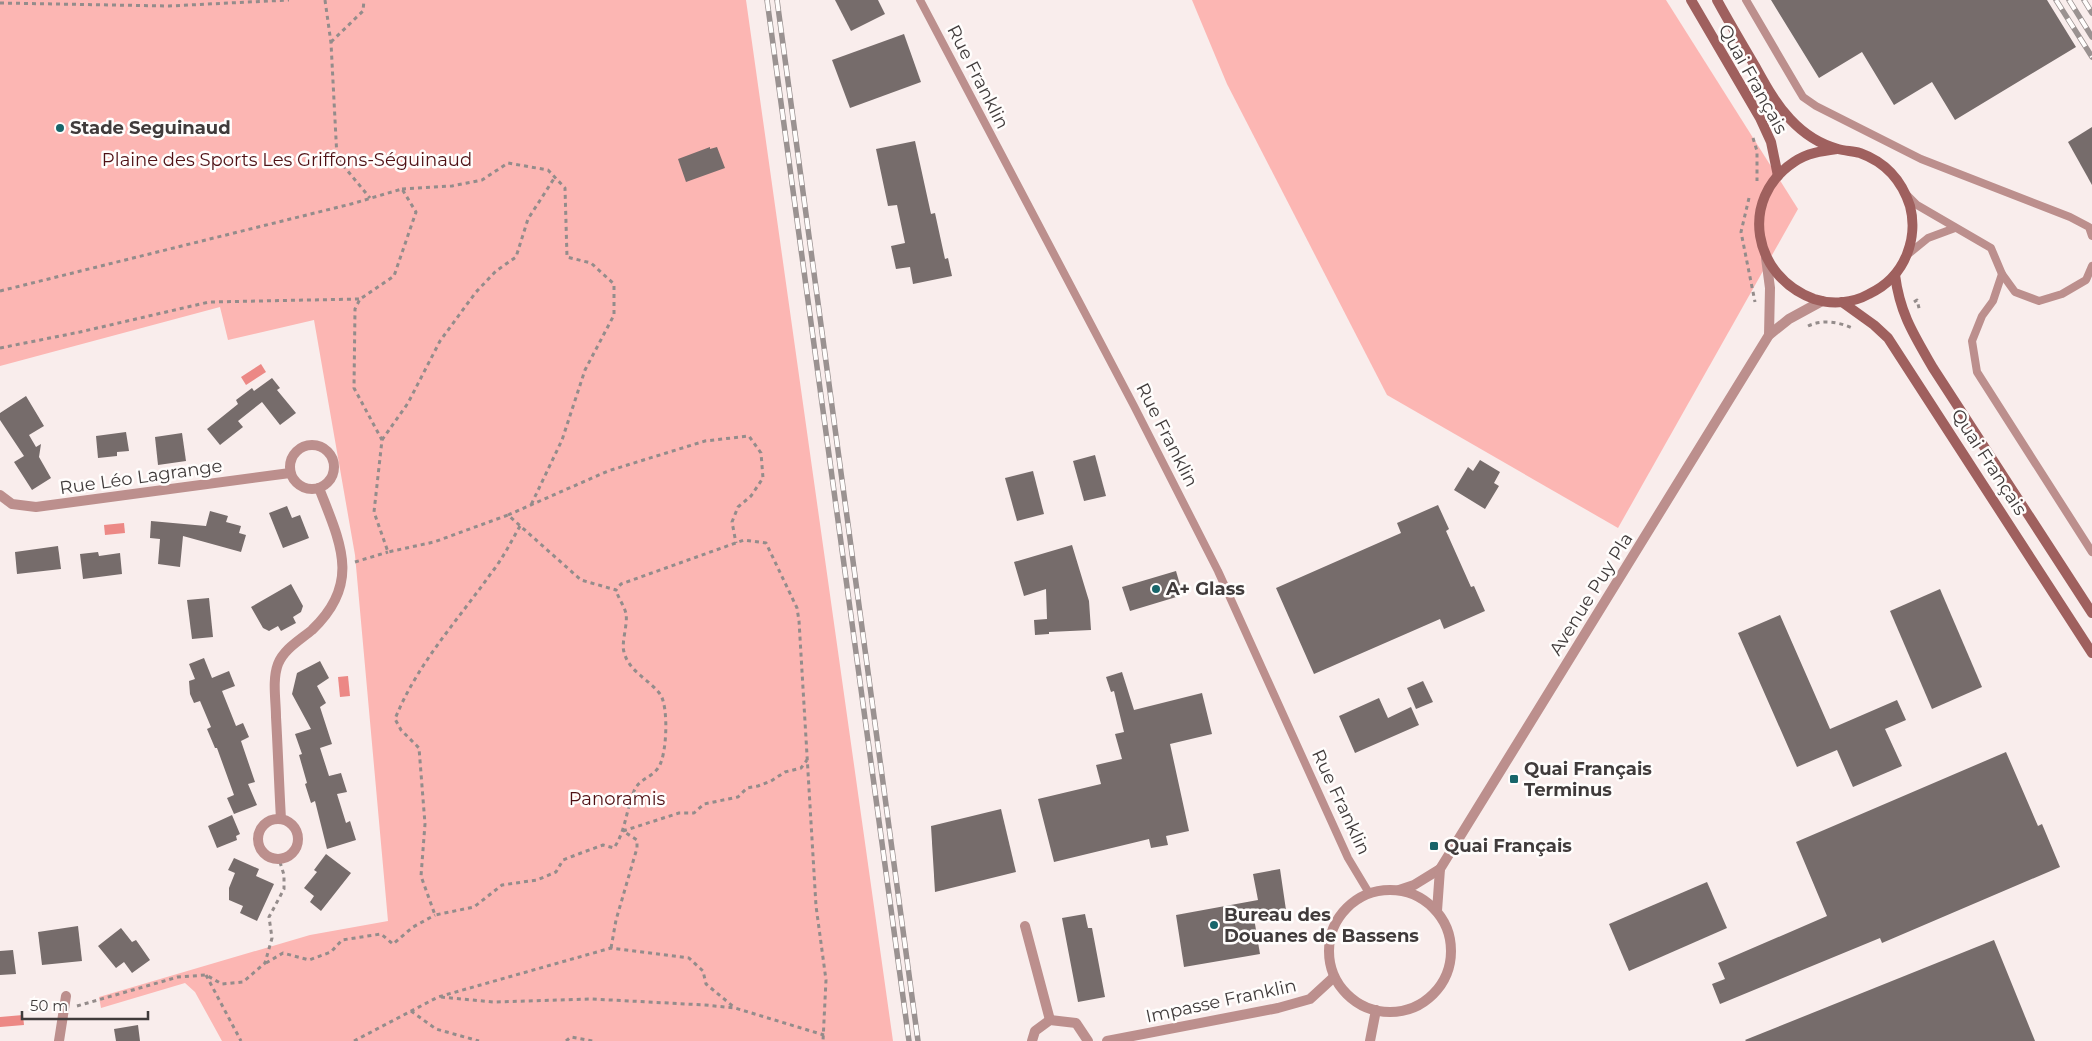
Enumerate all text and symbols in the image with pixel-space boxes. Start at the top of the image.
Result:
street label: Quai Français [1714,20,1792,138]
street label: Rue Franklin [942,21,1014,133]
place label: Stade Seguinaud [70,117,231,139]
marker: Stade Seguinaud [54,122,66,134]
park label: Plaine des Sports Les Griffons-Séguinaud [102,149,472,171]
street label: Rue Franklin [1131,379,1203,491]
street label: Quai Français [1946,405,2032,519]
street label: Rue Léo Lagrange [58,455,224,499]
street label: Avenue Puy Pla [1544,529,1638,659]
place label: A+ Glass [1165,578,1245,600]
marker: A+ Glass [1150,583,1162,595]
street label: Rue Franklin [1307,746,1375,858]
place label: Quai Français Terminus [1524,758,1652,801]
marker: Quai Français Terminus [1508,773,1520,785]
park label: Panoramis [569,788,665,810]
place label: Quai Français [1444,835,1572,857]
marker: Quai Français [1428,840,1440,852]
place label: Bureau des Douanes de Bassens [1224,904,1419,947]
marker: Bureau des Douanes de Bassens [1208,919,1220,931]
street label: Impasse Franklin [1144,974,1298,1028]
scale bar [22,988,149,1020]
text: 50 m [30,996,68,1015]

